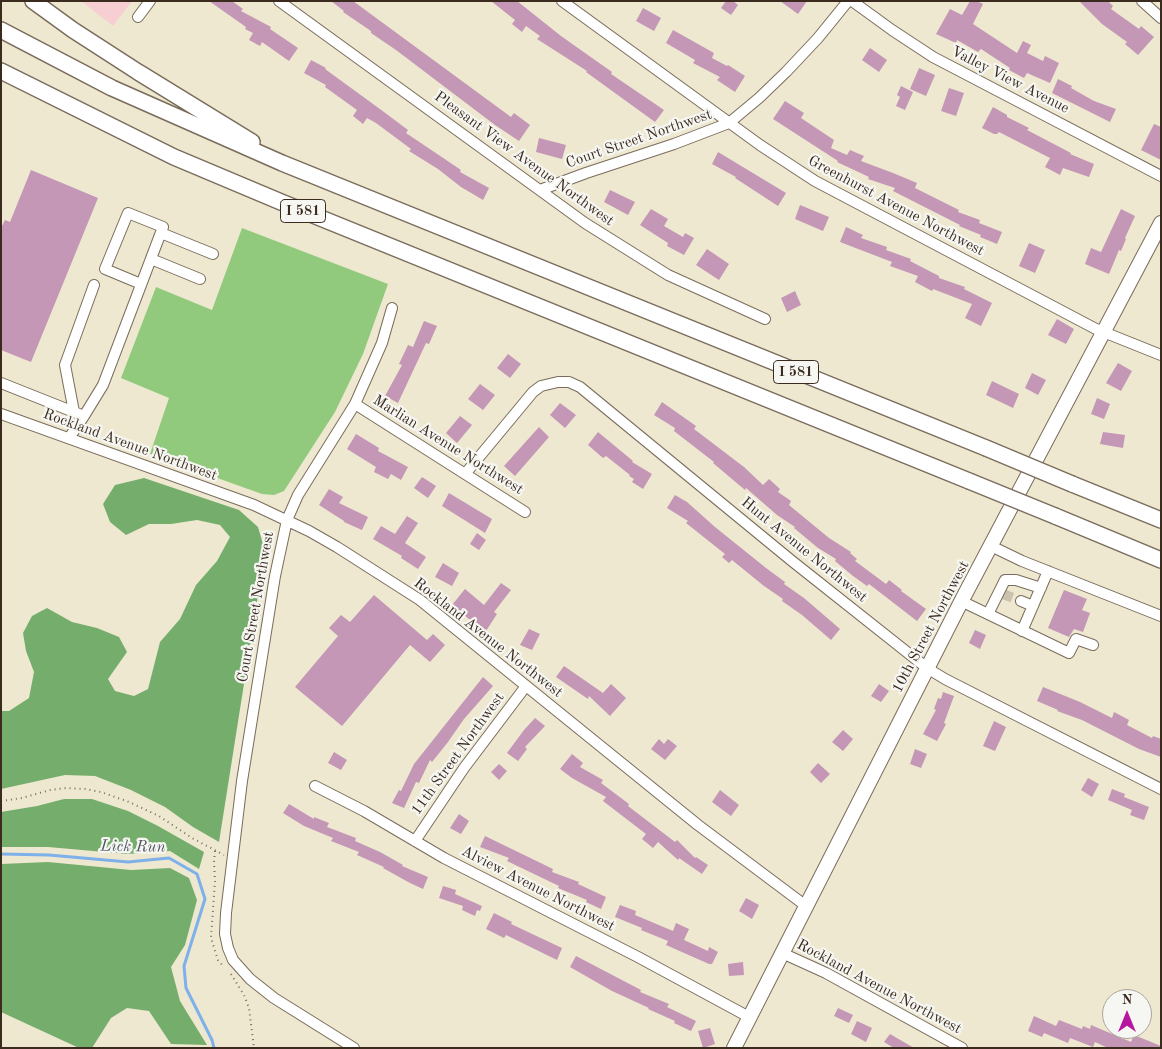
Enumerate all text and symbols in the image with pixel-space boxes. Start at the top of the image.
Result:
street label: Valley View Avenue [948,42,1072,118]
street label: Pleasant View Avenue Northwest [431,88,617,230]
street label: Court Street Northwest [564,106,714,172]
street label: Greenhurst Avenue Northwest [805,152,987,260]
road number: I 581 [280,200,326,222]
road number: I 581 [774,361,818,384]
street label: Marlian Avenue Northwest [369,391,527,499]
street label: Rockland Avenue Northwest [40,405,220,485]
street label: Hunt Avenue Northwest [737,493,871,607]
street label: Court Street Northwest [234,530,278,684]
street label: 10th Street Northwest [889,558,973,696]
street label: Rockland Avenue Northwest [410,574,566,702]
street label: 11th Street Northwest [407,689,509,819]
water label: Lick Run [100,837,166,857]
street label: Alview Avenue Northwest [458,842,618,936]
street label: Rockland Avenue Northwest [794,936,964,1038]
north arrow [1102,989,1152,1039]
text: N [1122,993,1132,1007]

